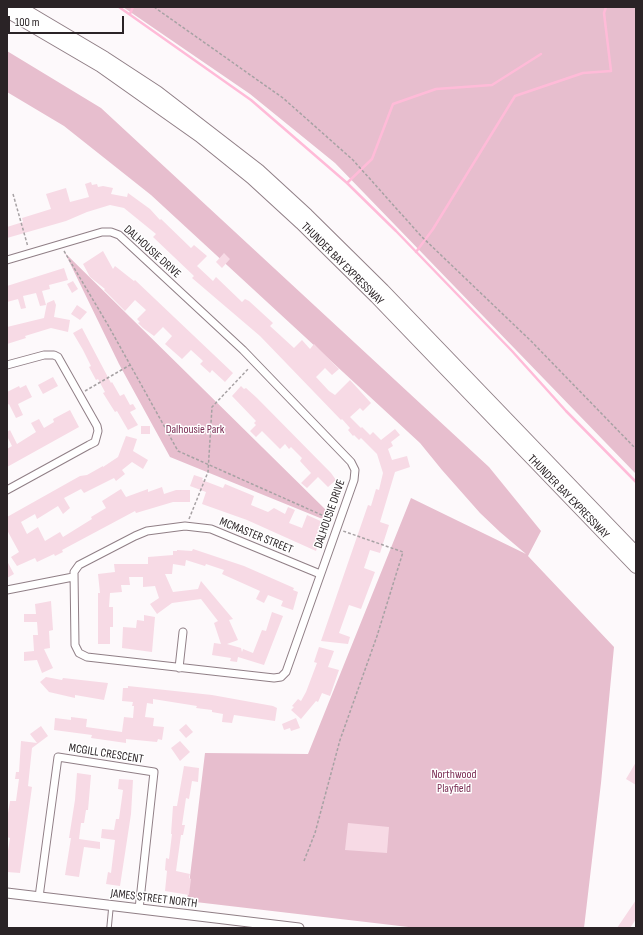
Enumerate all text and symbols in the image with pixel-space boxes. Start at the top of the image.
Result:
scale bar [10,8,126,34]
text: 100 m [15,15,40,30]
street label: THUNDER BAY EXPRESSWAY [298,220,386,308]
street label: DALHOUSIE DRIVE [120,223,184,281]
park label: Dalhousie Park [166,423,224,437]
street label: THUNDER BAY EXPRESSWAY [524,452,612,542]
street label: DALHOUSIE DRIVE [311,478,349,550]
street label: MCMASTER STREET [217,515,295,557]
street label: MCGILL CRESCENT [68,741,144,767]
park label: Northwood Playfield [431,768,477,796]
street label: JAMES STREET NORTH [110,887,198,911]

